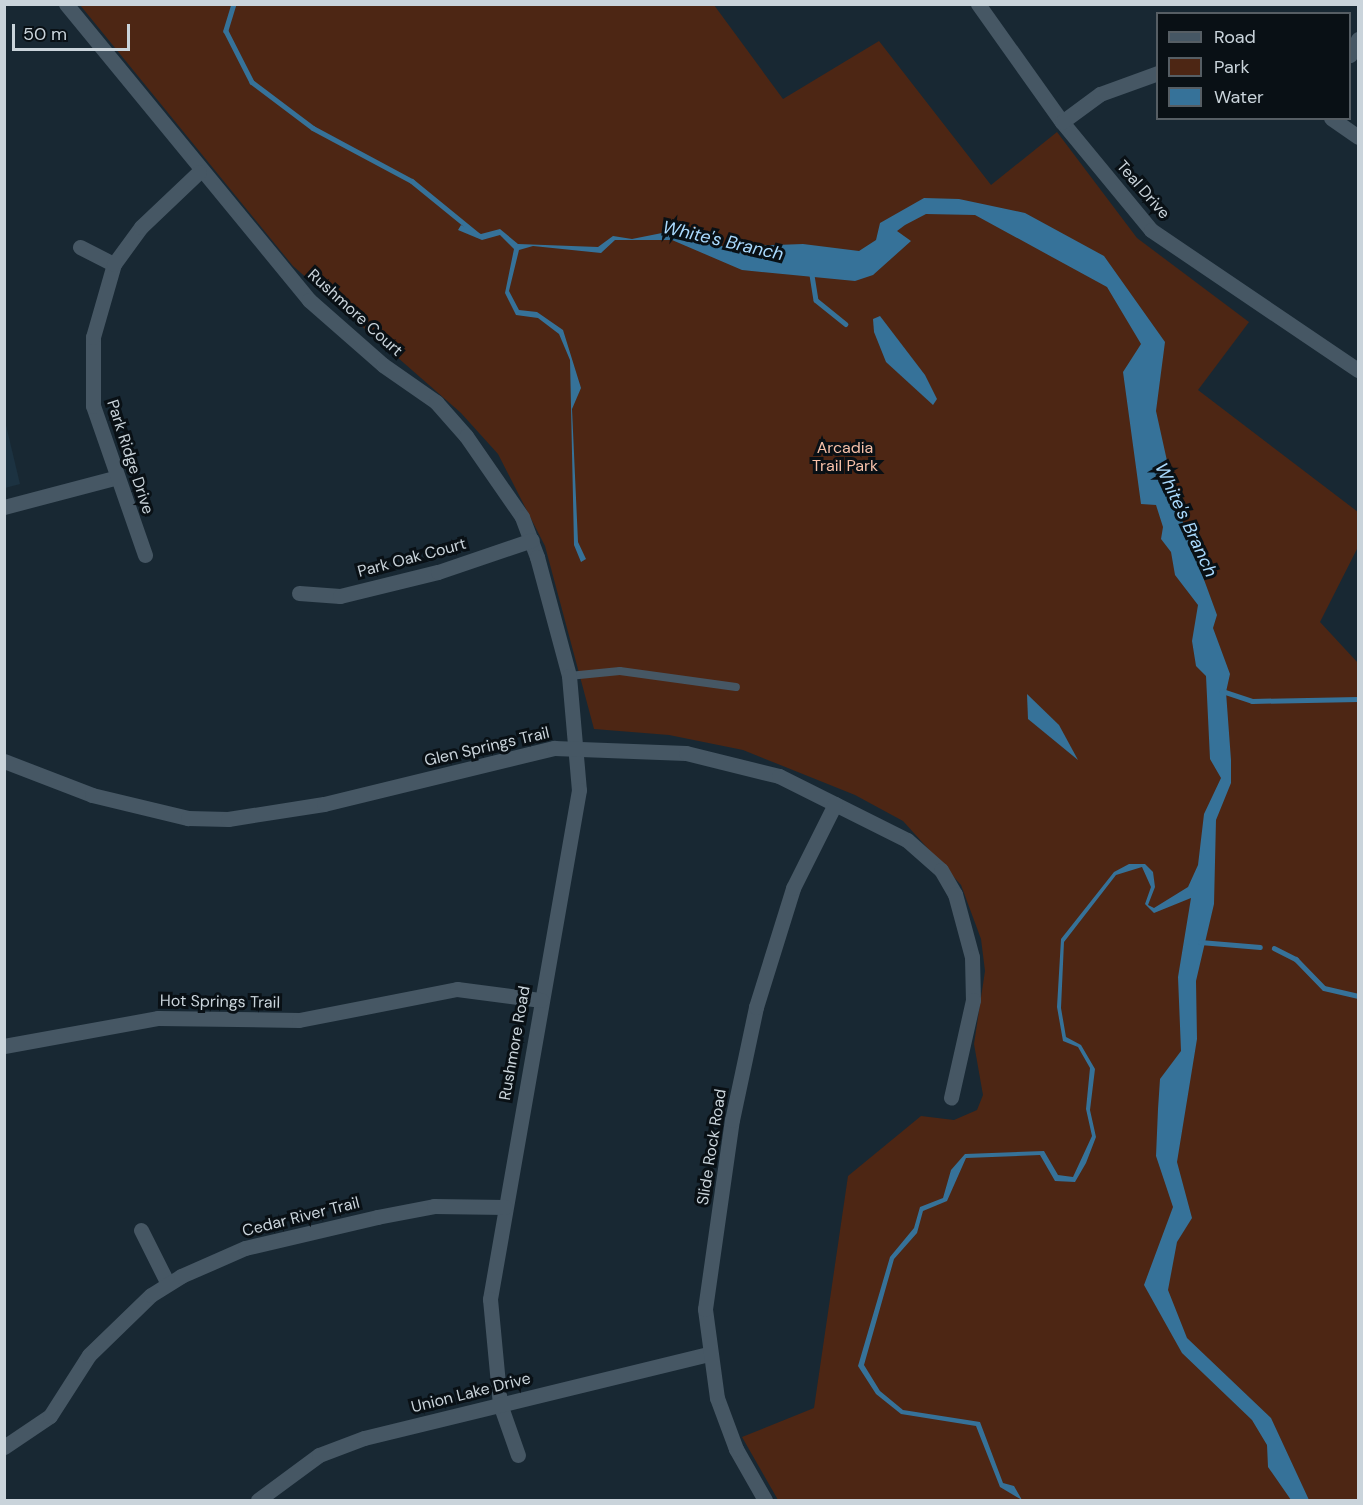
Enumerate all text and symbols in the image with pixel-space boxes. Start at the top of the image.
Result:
scale bar [15,12,134,50]
legend [1156,12,1351,120]
text: 50 m [23,22,67,46]
text: Road [1214,25,1256,49]
text: Park [1214,55,1250,79]
text: Water [1214,85,1264,109]
street label: Teal Drive [1112,157,1174,223]
water label: White's Branch [660,217,786,265]
street label: Rushmore Court [304,265,406,361]
street label: Park Ridge Drive [102,397,158,517]
park label: Arcadia Trail Park [812,438,878,476]
water label: White's Branch [1150,459,1222,581]
street label: Park Oak Court [356,534,468,582]
street label: Glen Springs Trail [423,723,551,771]
street label: Rushmore Road [495,984,535,1102]
street label: Hot Springs Trail [160,991,280,1013]
street label: Slide Rock Road [693,1088,731,1206]
street label: Cedar River Trail [240,1193,362,1241]
street label: Union Lake Drive [409,1369,533,1417]

